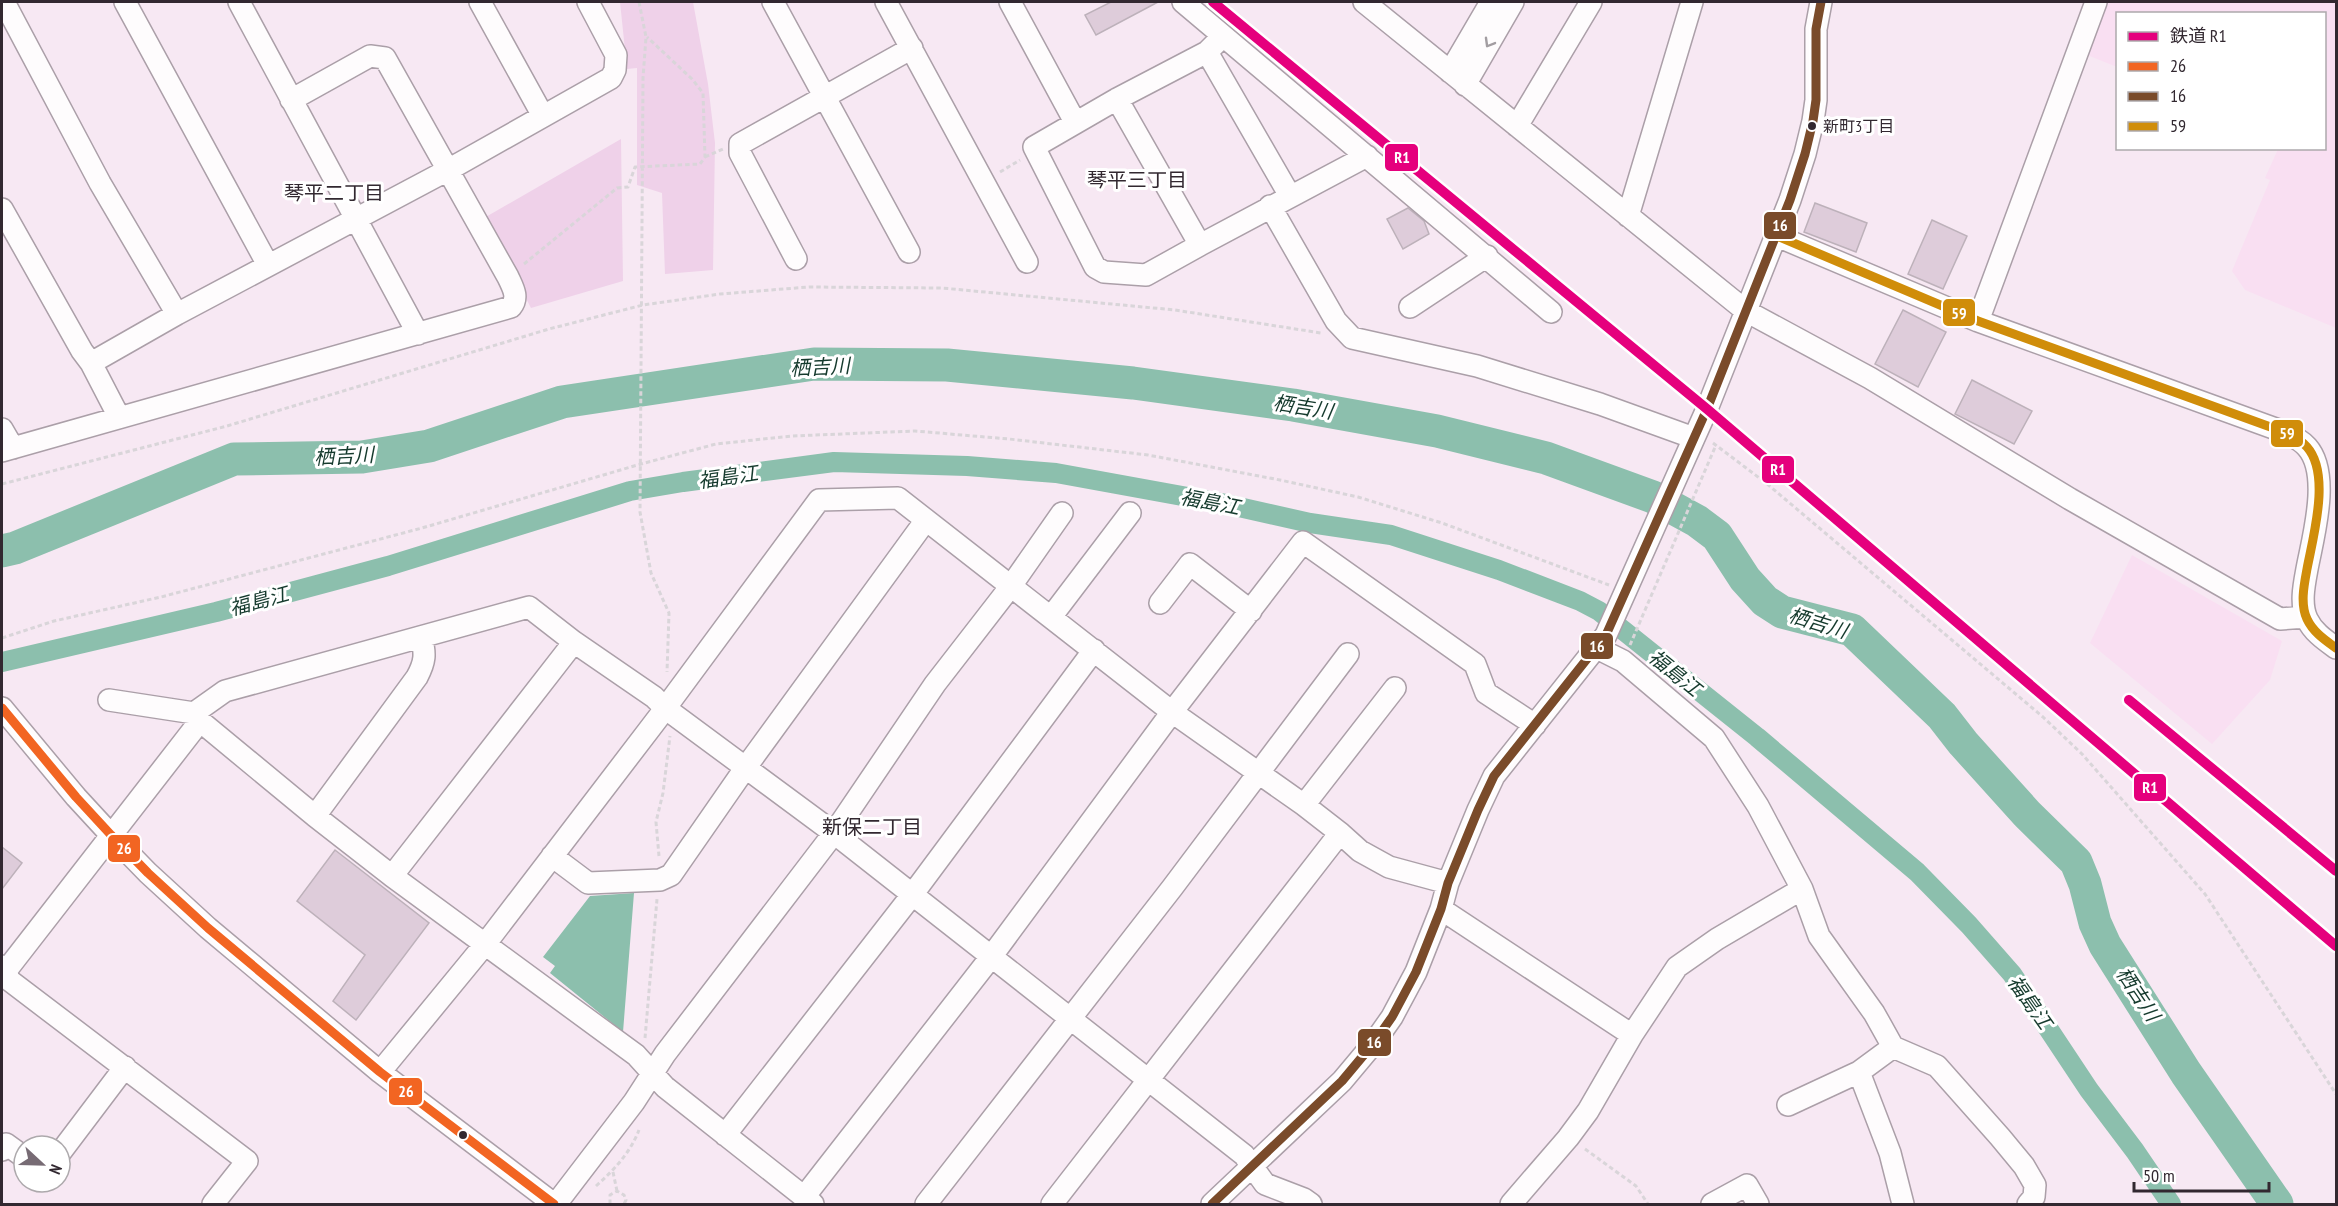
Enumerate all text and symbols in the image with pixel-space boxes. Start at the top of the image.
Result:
legend [2116,12,2326,150]
text: 鉄道 R1 [2170,24,2227,47]
one-way arrow [1485,37,1497,47]
text: 26 [2170,54,2186,77]
text: 16 [2170,84,2186,107]
text: 59 [2170,114,2186,137]
place label: 新町3丁目 [1823,116,1894,136]
marker: 新町3丁目 [1806,120,1818,132]
line badge: R1 [1384,143,1419,172]
text: R1 [1394,147,1410,167]
district label: 琴平三丁目 [1087,167,1187,193]
district label: 琴平二丁目 [284,180,384,206]
line badge: 16 [1763,211,1797,240]
text: 16 [1772,215,1788,235]
line badge: 59 [1942,298,1976,327]
text: 59 [1951,303,1967,323]
water label: 栖吉川 [789,352,853,382]
water label: 栖吉川 [1271,389,1337,425]
line badge: 59 [2270,419,2304,448]
text: 59 [2279,423,2295,443]
water label: 栖吉川 [313,441,377,471]
line badge: R1 [1761,455,1795,484]
text: R1 [1770,459,1786,479]
water label: 福島江 [696,460,761,494]
water label: 福島江 [1178,484,1244,521]
water label: 福島江 [227,580,293,621]
water label: 栖吉川 [1786,602,1852,645]
line badge: 16 [1580,632,1614,660]
text: 16 [1589,636,1605,656]
water label: 福島江 [1644,644,1708,703]
line badge: R1 [2133,773,2167,802]
text: R1 [2142,777,2158,797]
district label: 新保二丁目 [822,814,922,840]
line badge: 26 [107,834,141,863]
text: 26 [116,838,132,858]
water label: 栖吉川 [2110,962,2167,1028]
water label: 福島江 [2002,970,2059,1036]
line badge: 16 [1357,1028,1392,1057]
text: 16 [1366,1032,1382,1052]
line badge: 26 [388,1077,423,1106]
text: 26 [398,1081,414,1101]
unlabelled marker [457,1129,469,1141]
north arrow [12,1134,72,1194]
scale bar [2134,1155,2269,1193]
text: N [45,1162,67,1177]
text: 50 m [2143,1164,2175,1187]

